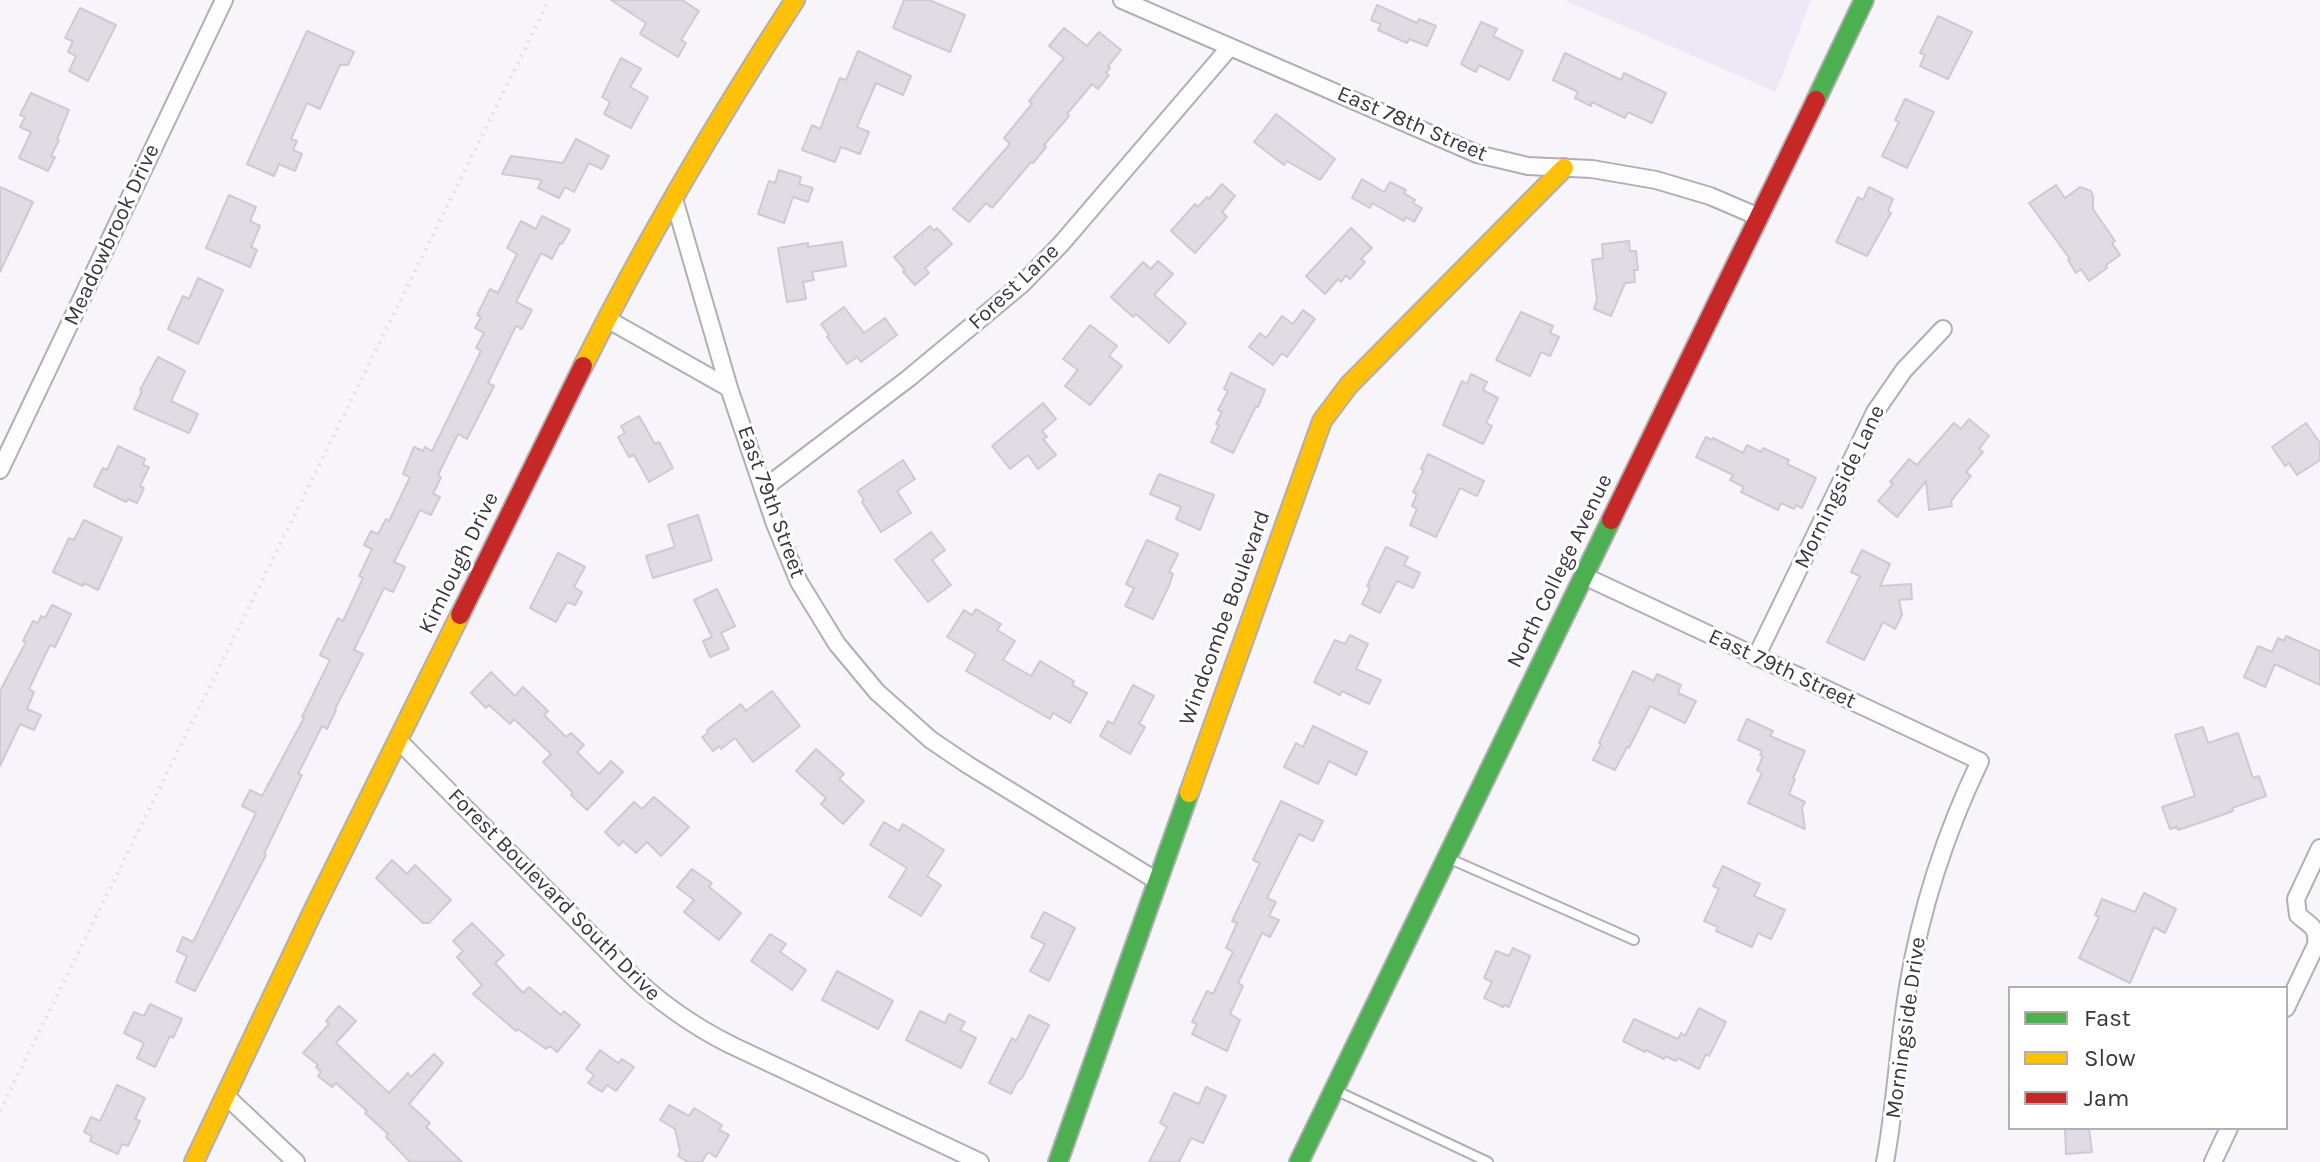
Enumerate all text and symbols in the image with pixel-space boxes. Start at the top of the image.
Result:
street label: East 78th Street [1333,80,1491,168]
street label: Meadowbrook Drive [58,140,166,330]
street label: Forest Lane [963,238,1065,336]
street label: Morningside Lane [1789,401,1891,573]
street label: East 79th Street [731,422,811,582]
street label: North College Avenue [1502,470,1618,672]
street label: Kimlough Drive [413,488,505,638]
street label: Windcombe Boulevard [1174,507,1276,729]
street label: East 79th Street [1704,623,1860,715]
street label: Forest Boulevard South Drive [442,783,666,1007]
street label: Morningside Drive [1880,935,1932,1121]
legend [2008,986,2288,1130]
text: Fast [2084,1004,2131,1032]
text: Slow [2084,1044,2136,1072]
text: Jam [2084,1084,2129,1112]

